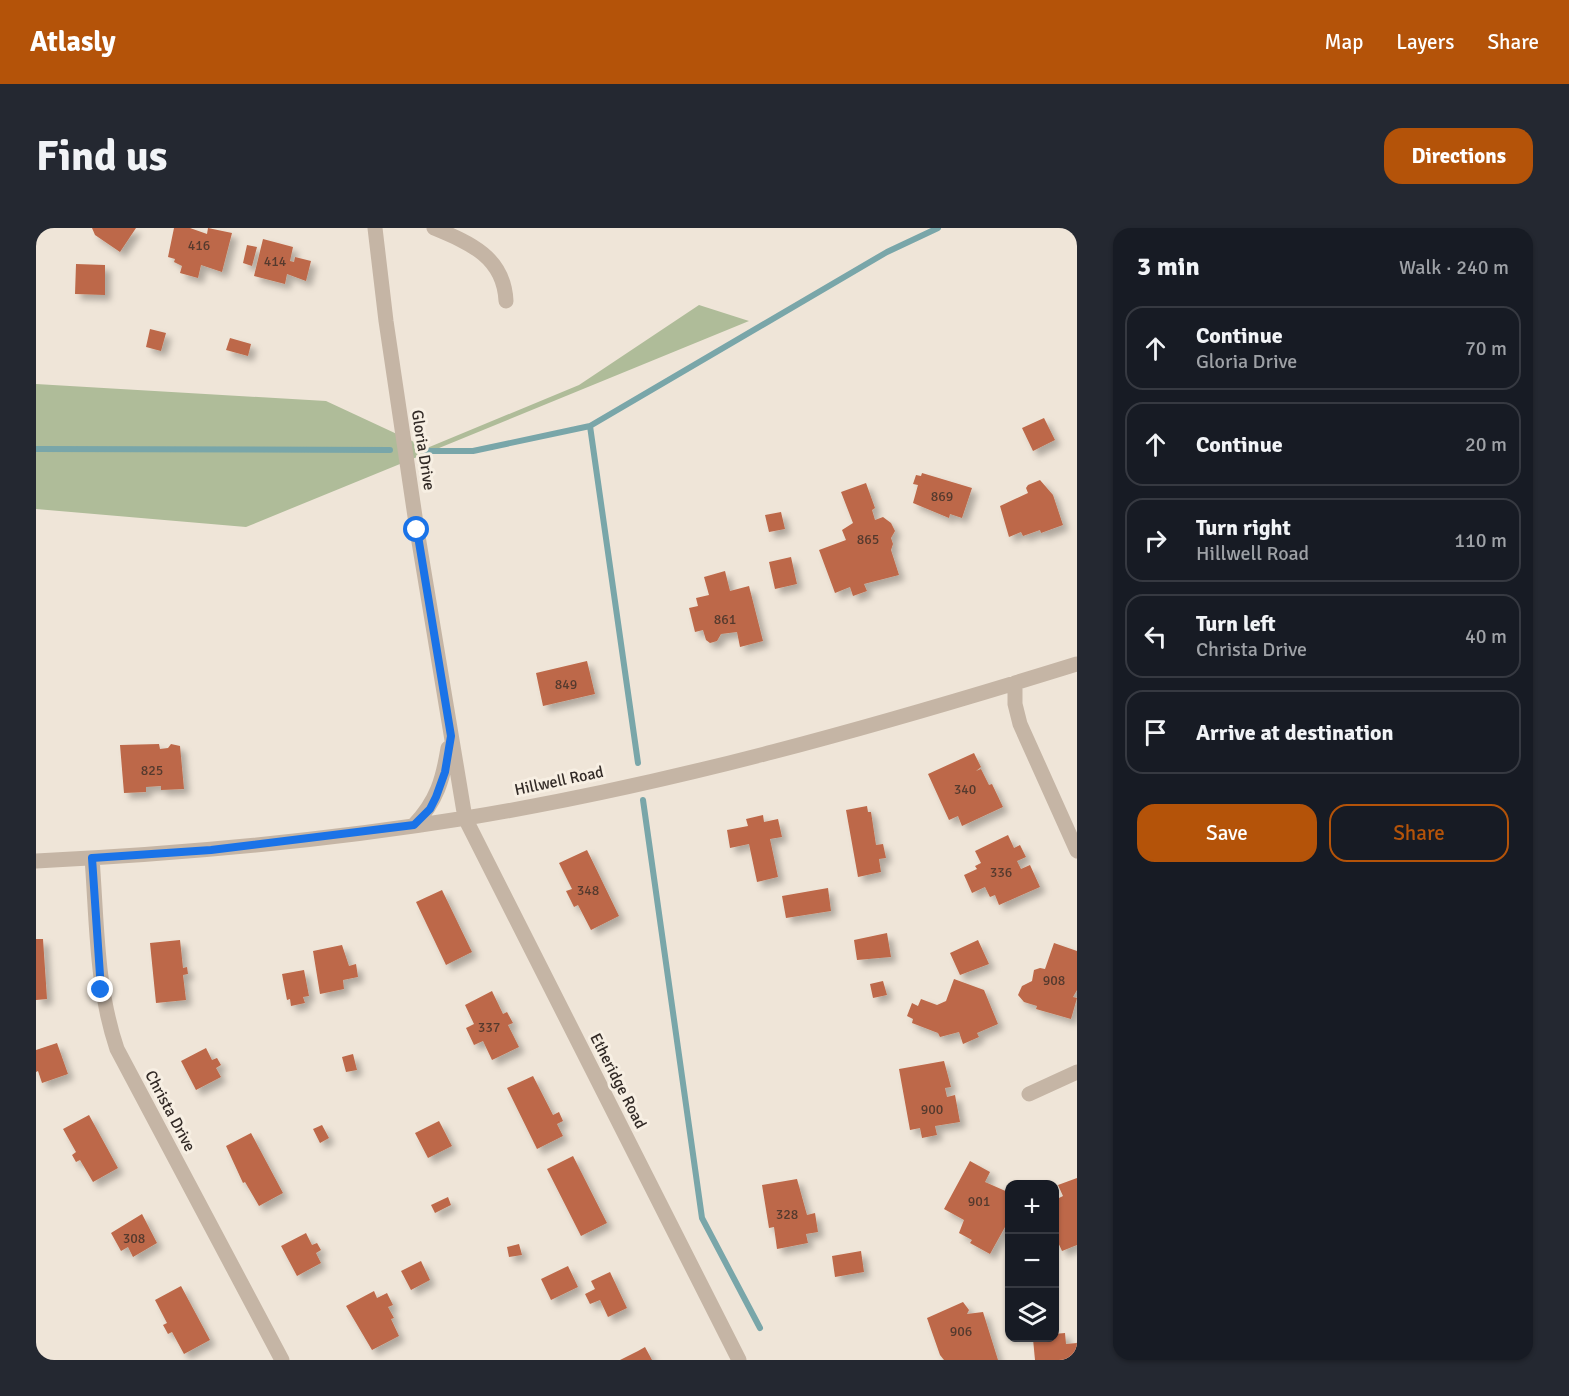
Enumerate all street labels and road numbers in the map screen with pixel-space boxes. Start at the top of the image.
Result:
street label: Gloria Drive [407,408,439,492]
street label: Hillwell Road [513,762,605,800]
street label: Etheridge Road [585,1030,651,1132]
street label: Christa Drive [140,1067,200,1155]

